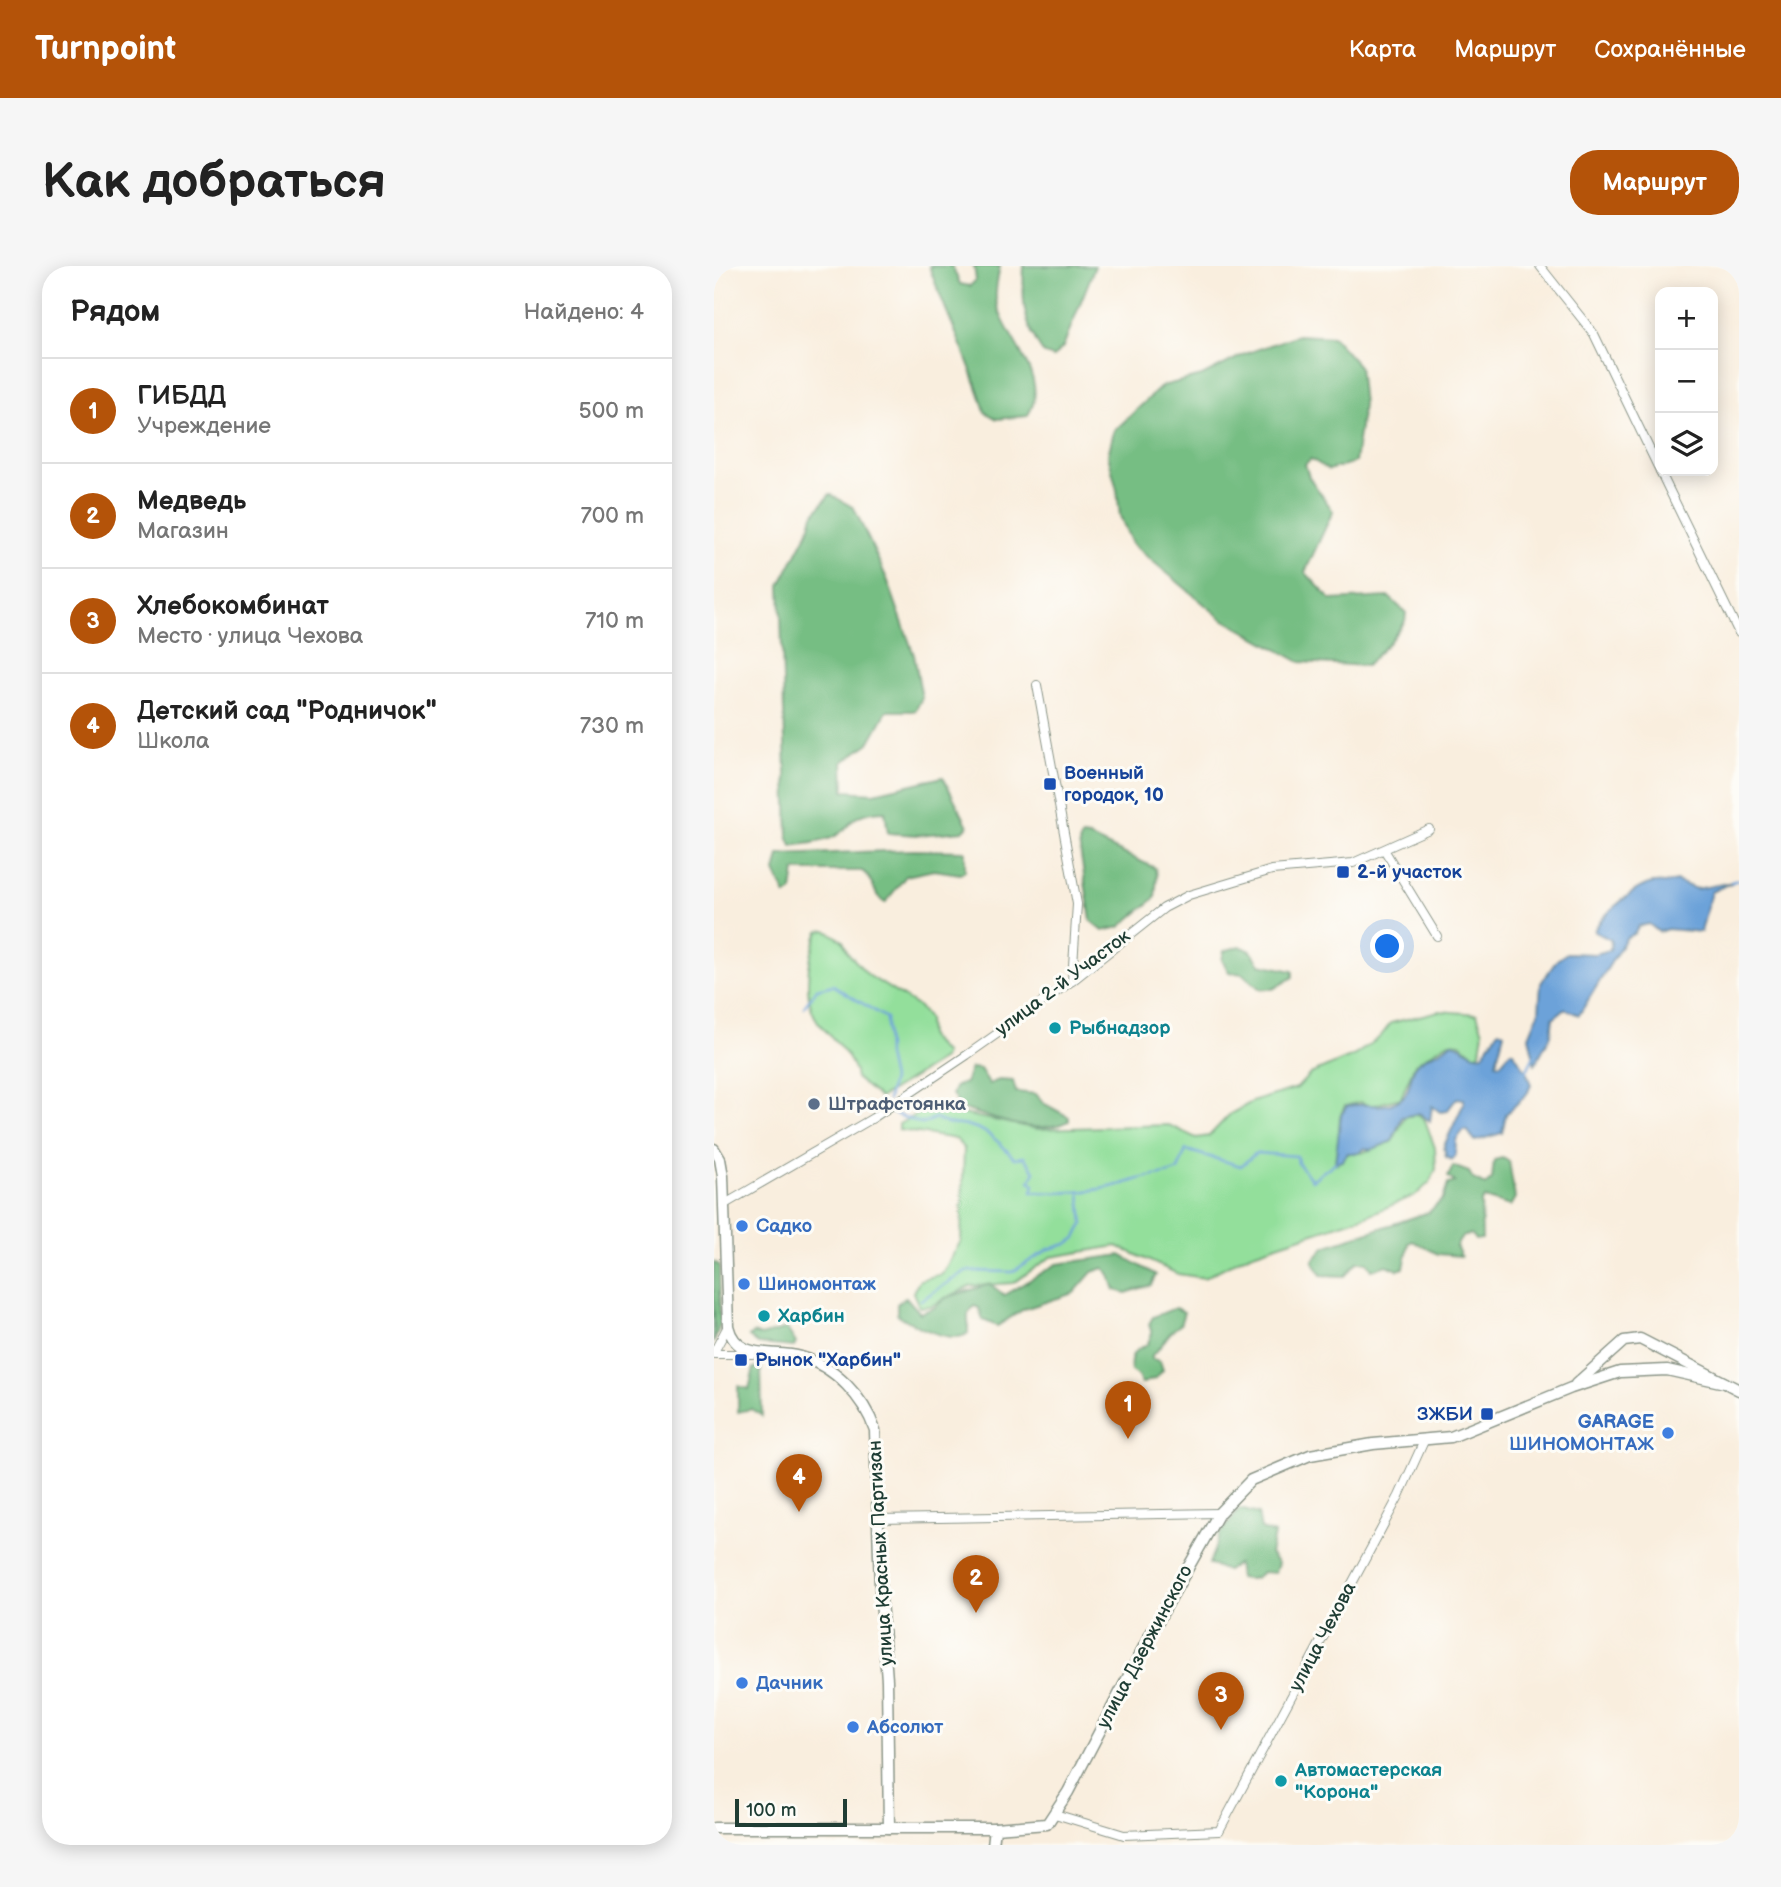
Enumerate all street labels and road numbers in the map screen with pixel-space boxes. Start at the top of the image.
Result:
street label: улица 2-й Участок [991,925,1135,1041]
street label: улица Красных Партизан [864,1440,898,1666]
street label: улица Дзержинского [1092,1561,1198,1733]
street label: улица Чехова [1285,1578,1361,1696]

